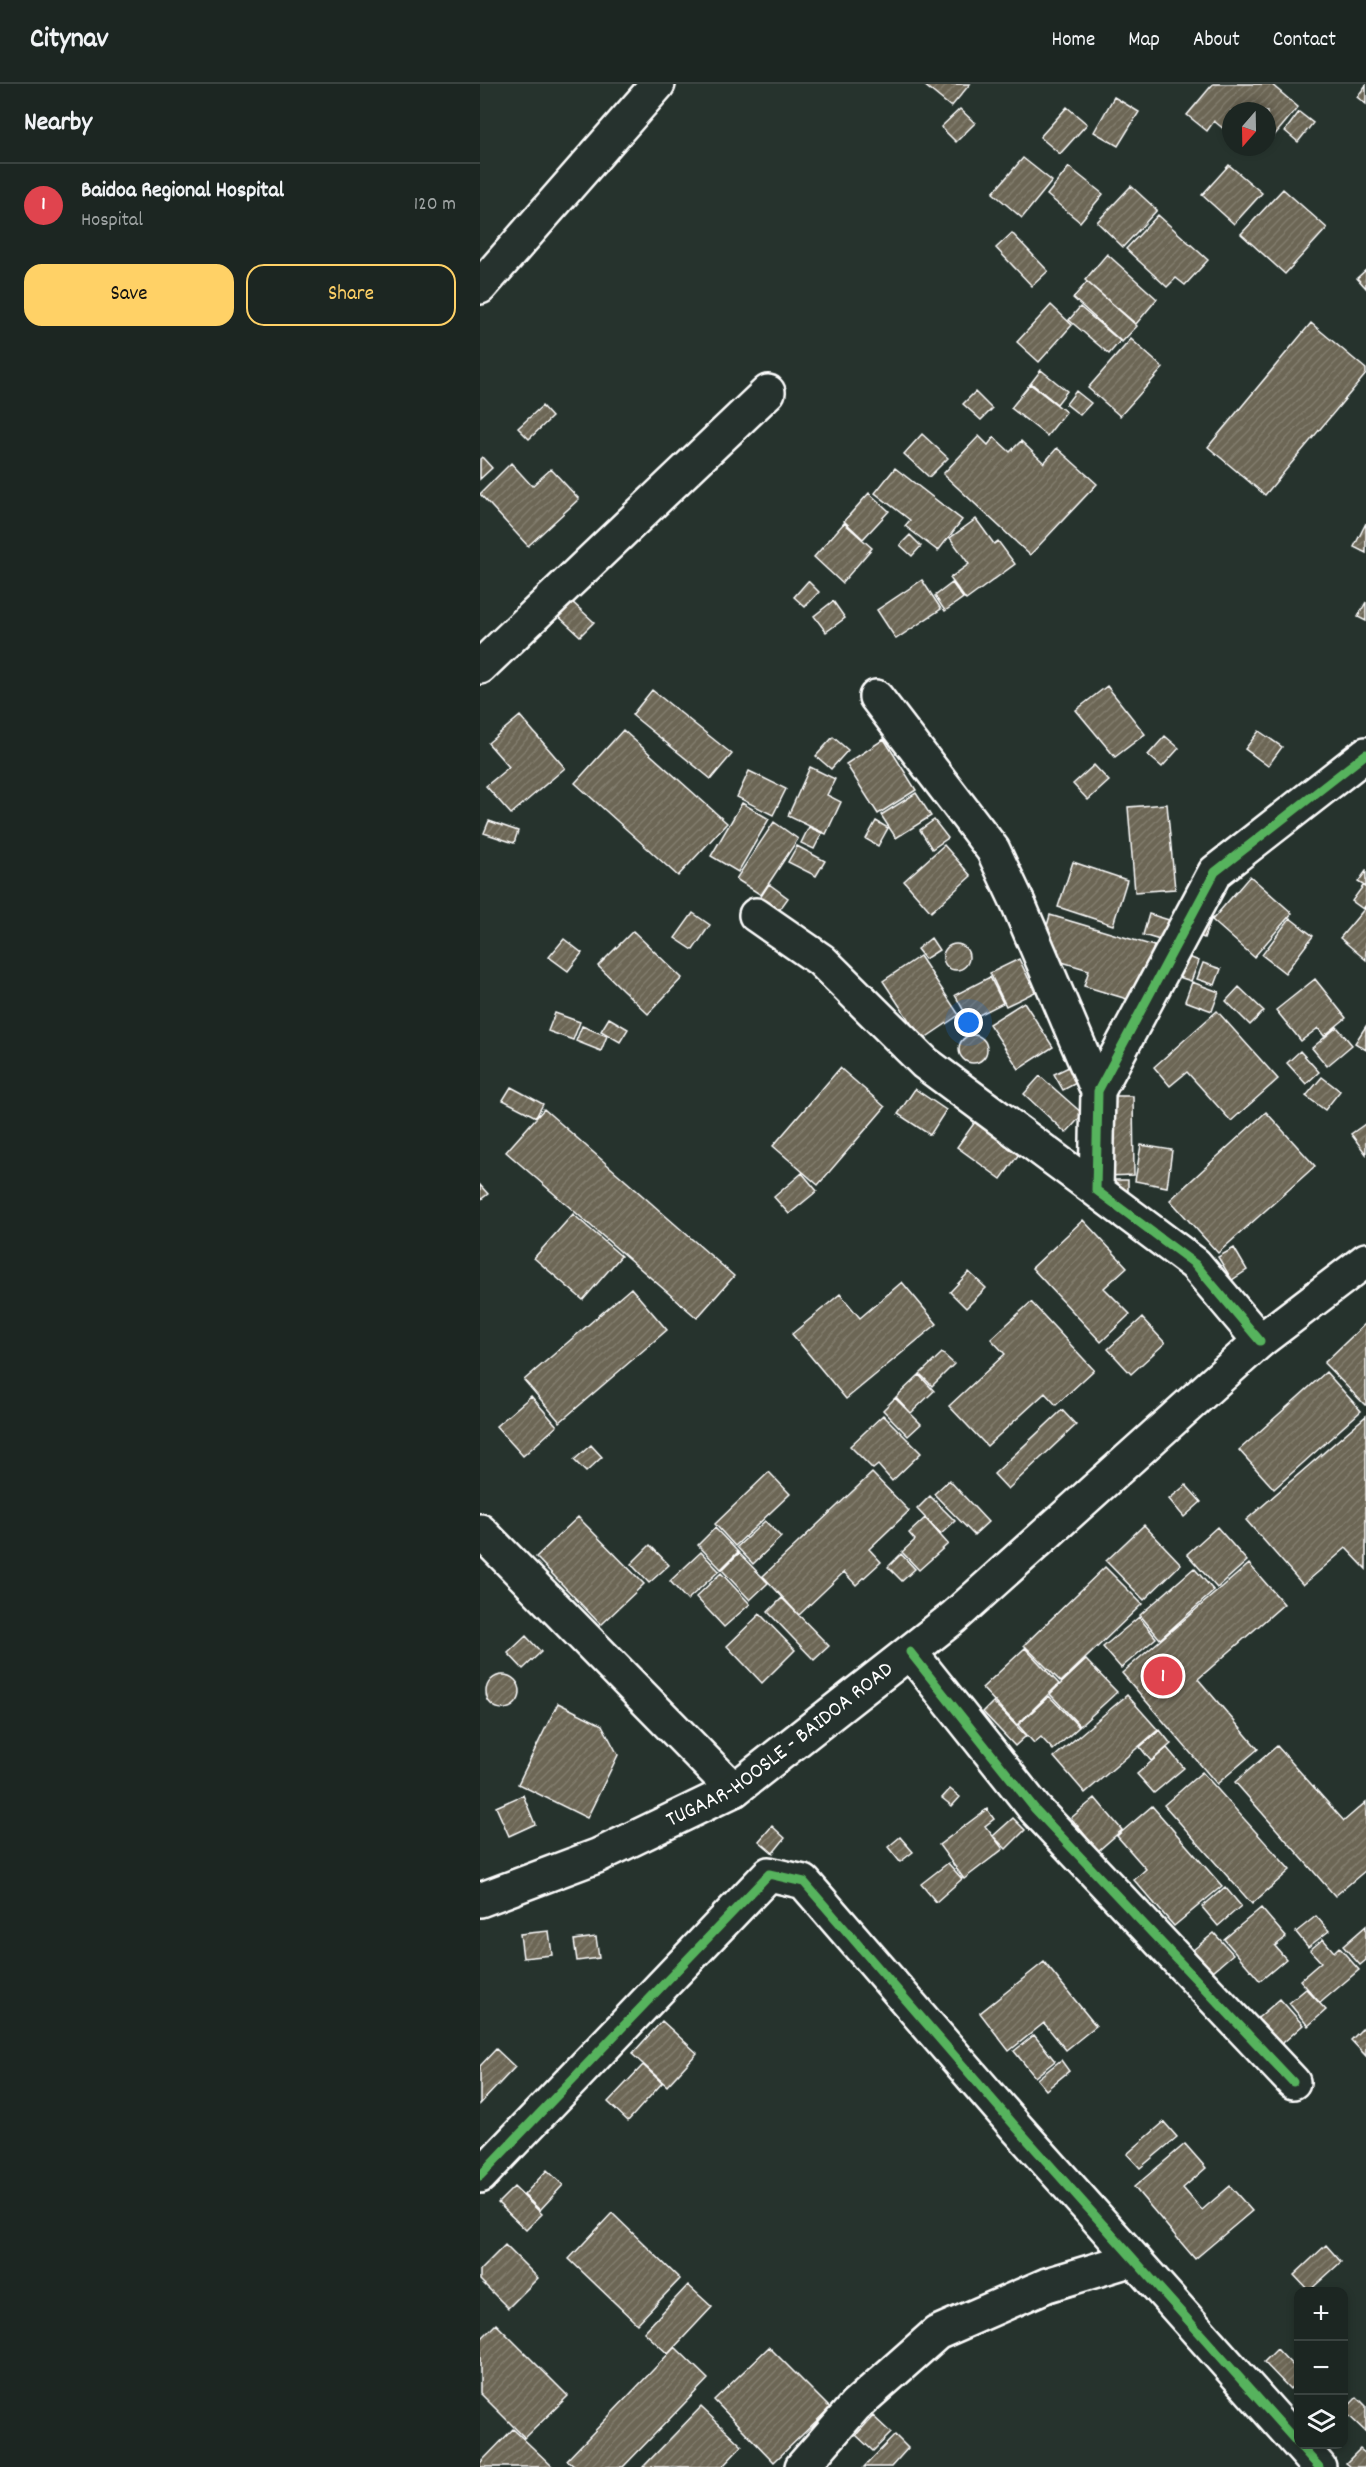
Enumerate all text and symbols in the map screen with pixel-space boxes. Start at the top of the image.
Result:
text: Citynav [30,21,108,61]
text: Home [1051,26,1095,56]
text: Map [1128,26,1160,56]
text: About [1193,26,1240,56]
text: Contact [1273,26,1336,56]
north arrow [1222,102,1276,156]
text: Nearby [24,105,92,142]
text: Baidoa Regional Hospital [81,176,284,207]
text: 1 [41,191,46,219]
text: 120 m [414,191,456,219]
text: Hospital [81,207,143,235]
button: Save [24,264,234,326]
button: Share [246,264,456,326]
your location [954,1008,983,1037]
pin: 1 [1144,1654,1182,1698]
street label: TUGAAR-HOOSLE - BAIDOA ROAD [661,1655,900,1836]
map controls [1294,2287,1348,2449]
button: + [1294,2287,1348,2341]
button: − [1294,2341,1348,2395]
button: layers [1294,2395,1348,2449]

